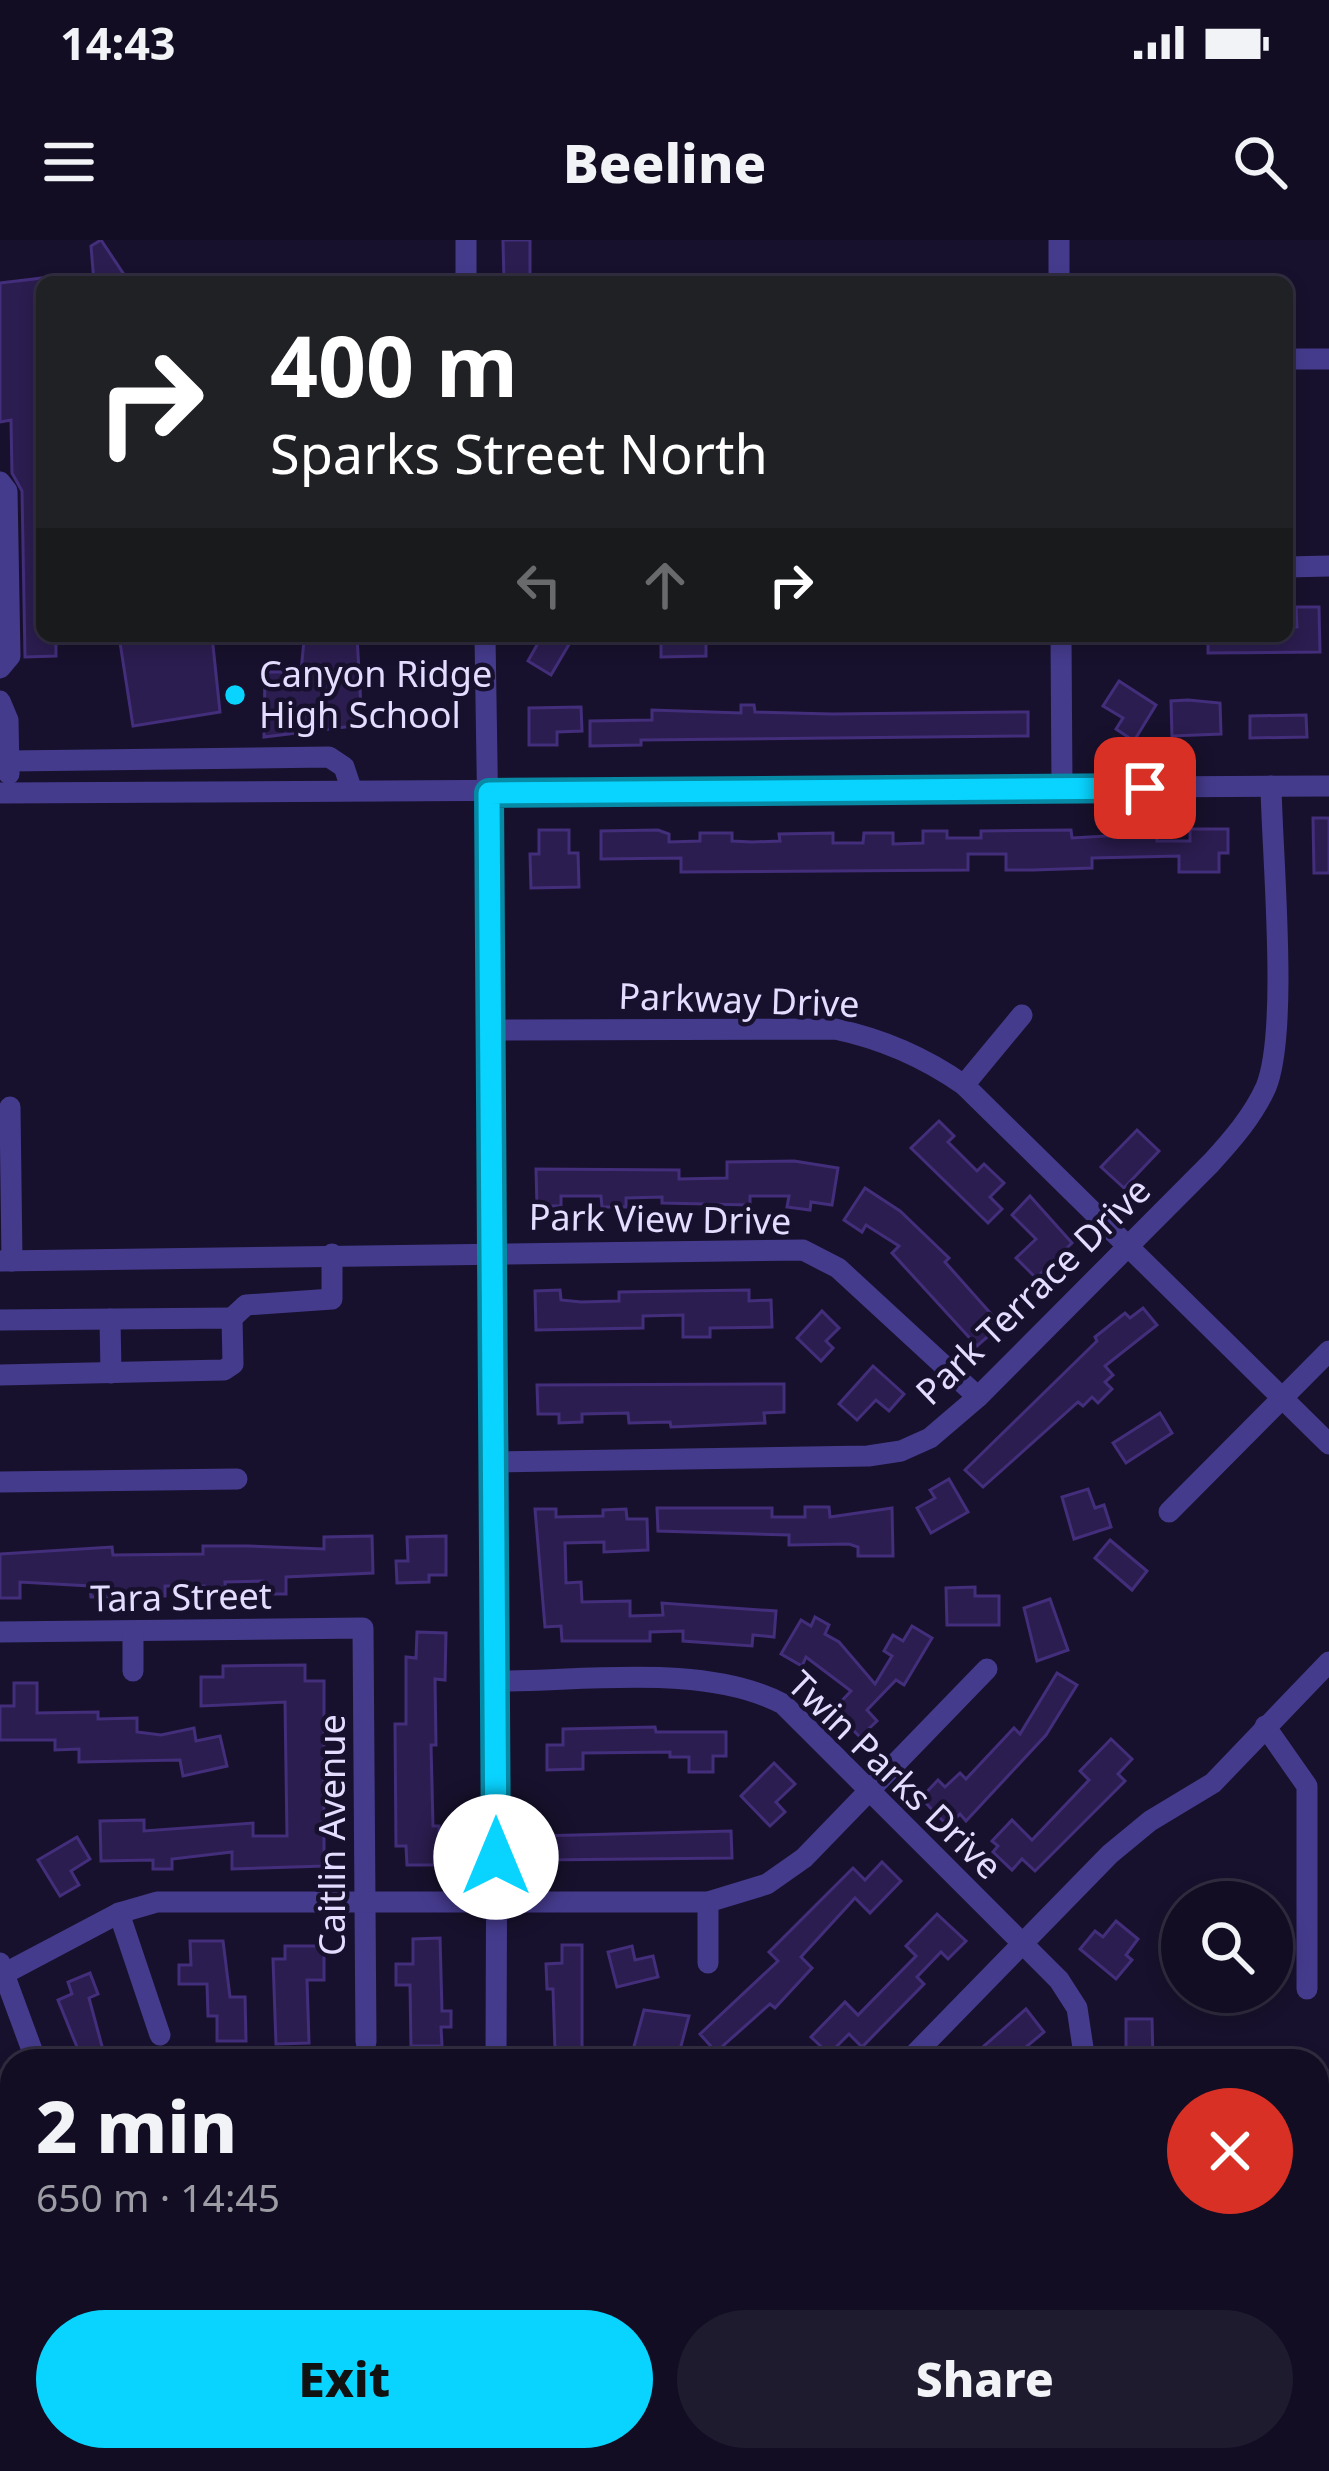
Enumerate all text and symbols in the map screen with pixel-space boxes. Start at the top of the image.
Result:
text: 14:43 [60,12,176,73]
text: Beeline [563,125,766,199]
icon: menu [36,129,102,195]
icon: search [1227,129,1293,195]
text: 400 m [270,307,518,422]
icon: right [72,324,228,480]
text: Sparks Street North [270,416,768,490]
icon: left [506,552,572,618]
icon: ahead [632,552,698,618]
icon: right [758,552,824,618]
place label: Canyon Ridge High School [259,649,492,739]
marker: Canyon Ridge High School [222,682,248,708]
pin [1094,737,1196,839]
icon: arrive [1112,755,1178,821]
street label: Parkway Drive [618,971,860,1028]
street label: Park Terrace Drive [905,1166,1161,1415]
street label: Park View Drive [528,1192,792,1245]
street label: Tara Street [90,1570,272,1623]
street label: Twin Parks Drive [778,1660,1013,1890]
street label: Caitlin Avenue [307,1714,356,1956]
position arrow [433,1794,559,1920]
map controls [1161,1881,1293,2013]
button: search [1161,1881,1293,2013]
text: 2 min [36,2076,237,2174]
button: close [1167,2088,1293,2214]
text: 650 m · 14:45 [36,2170,280,2223]
button: Exit [36,2310,653,2448]
button: Share [677,2310,1293,2448]

